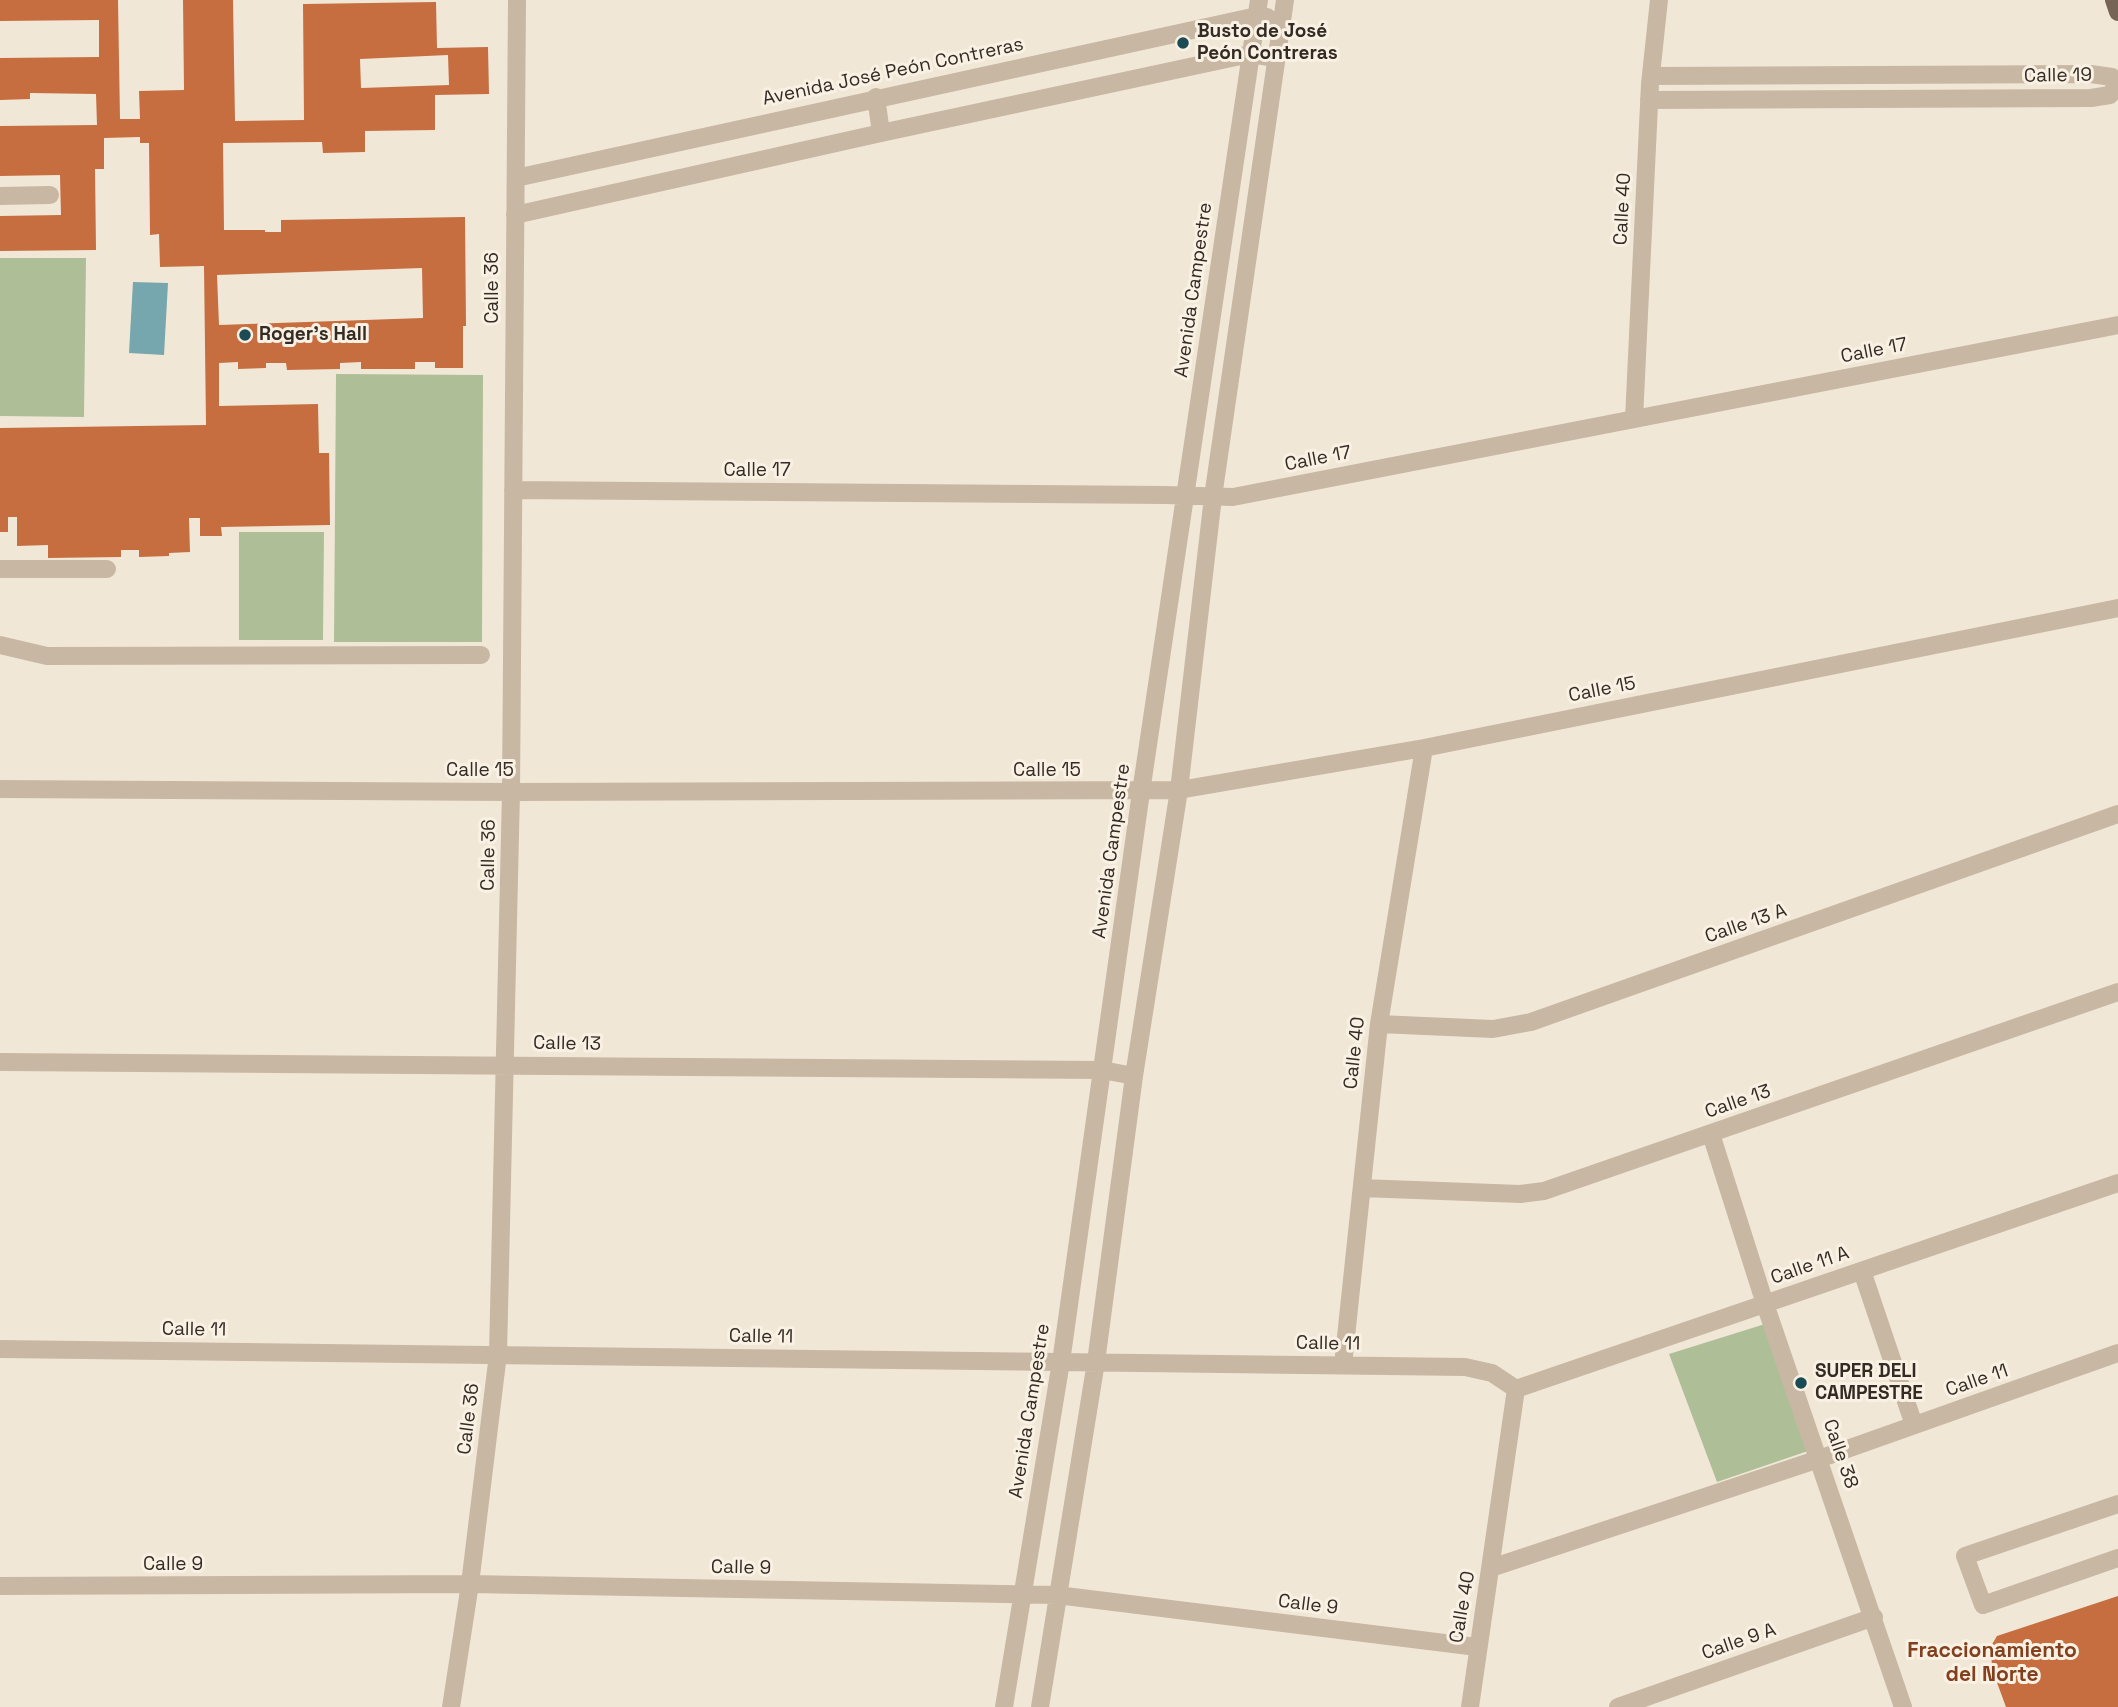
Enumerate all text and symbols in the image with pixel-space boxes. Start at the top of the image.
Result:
place label: Busto de José Peón Contreras [1197,21,1338,65]
street label: Avenida José Peón Contreras [760,33,1026,111]
marker: Busto de José Peón Contreras [1175,35,1191,51]
street label: Calle 19 [2024,64,2092,88]
street label: Calle 40 [1610,172,1636,246]
street label: Avenida Campestre [1170,201,1218,379]
street label: Calle 36 [482,252,504,324]
place label: Roger's Hall [259,324,367,346]
marker: Roger's Hall [237,327,253,343]
street label: Calle 17 [1839,333,1909,369]
street label: Calle 17 [1283,441,1353,477]
street label: Calle 17 [723,460,791,482]
street label: Calle 15 [1567,672,1637,708]
street label: Calle 15 [446,760,514,782]
street label: Calle 15 [1013,760,1081,782]
street label: Avenida Campestre [1088,762,1136,940]
street label: Calle 36 [477,819,501,891]
street label: Calle 13 A [1702,899,1790,949]
street label: Calle 40 [1340,1016,1370,1090]
street label: Calle 13 [533,1032,601,1056]
street label: Calle 13 [1702,1080,1774,1124]
street label: Calle 11 A [1768,1242,1852,1290]
street label: Calle 11 [162,1318,226,1342]
street label: Avenida Campestre [1005,1322,1055,1500]
street label: Calle 11 [729,1325,793,1349]
street label: Calle 11 [1296,1332,1360,1356]
street label: Calle 11 [1943,1360,2011,1402]
place label: SUPER DELI CAMPESTRE [1815,1361,1923,1405]
marker: SUPER DELI CAMPESTRE [1793,1375,1809,1391]
street label: Calle 36 [453,1382,485,1456]
street label: Calle 38 [1818,1416,1862,1492]
street label: Calle 9 [143,1554,203,1576]
street label: Calle 9 [711,1556,771,1580]
street label: Calle 40 [1445,1569,1481,1645]
street label: Calle 9 [1277,1590,1339,1620]
street label: Calle 9 A [1699,1619,1779,1665]
district label: Fraccionamiento del Norte [1907,1638,2077,1688]

